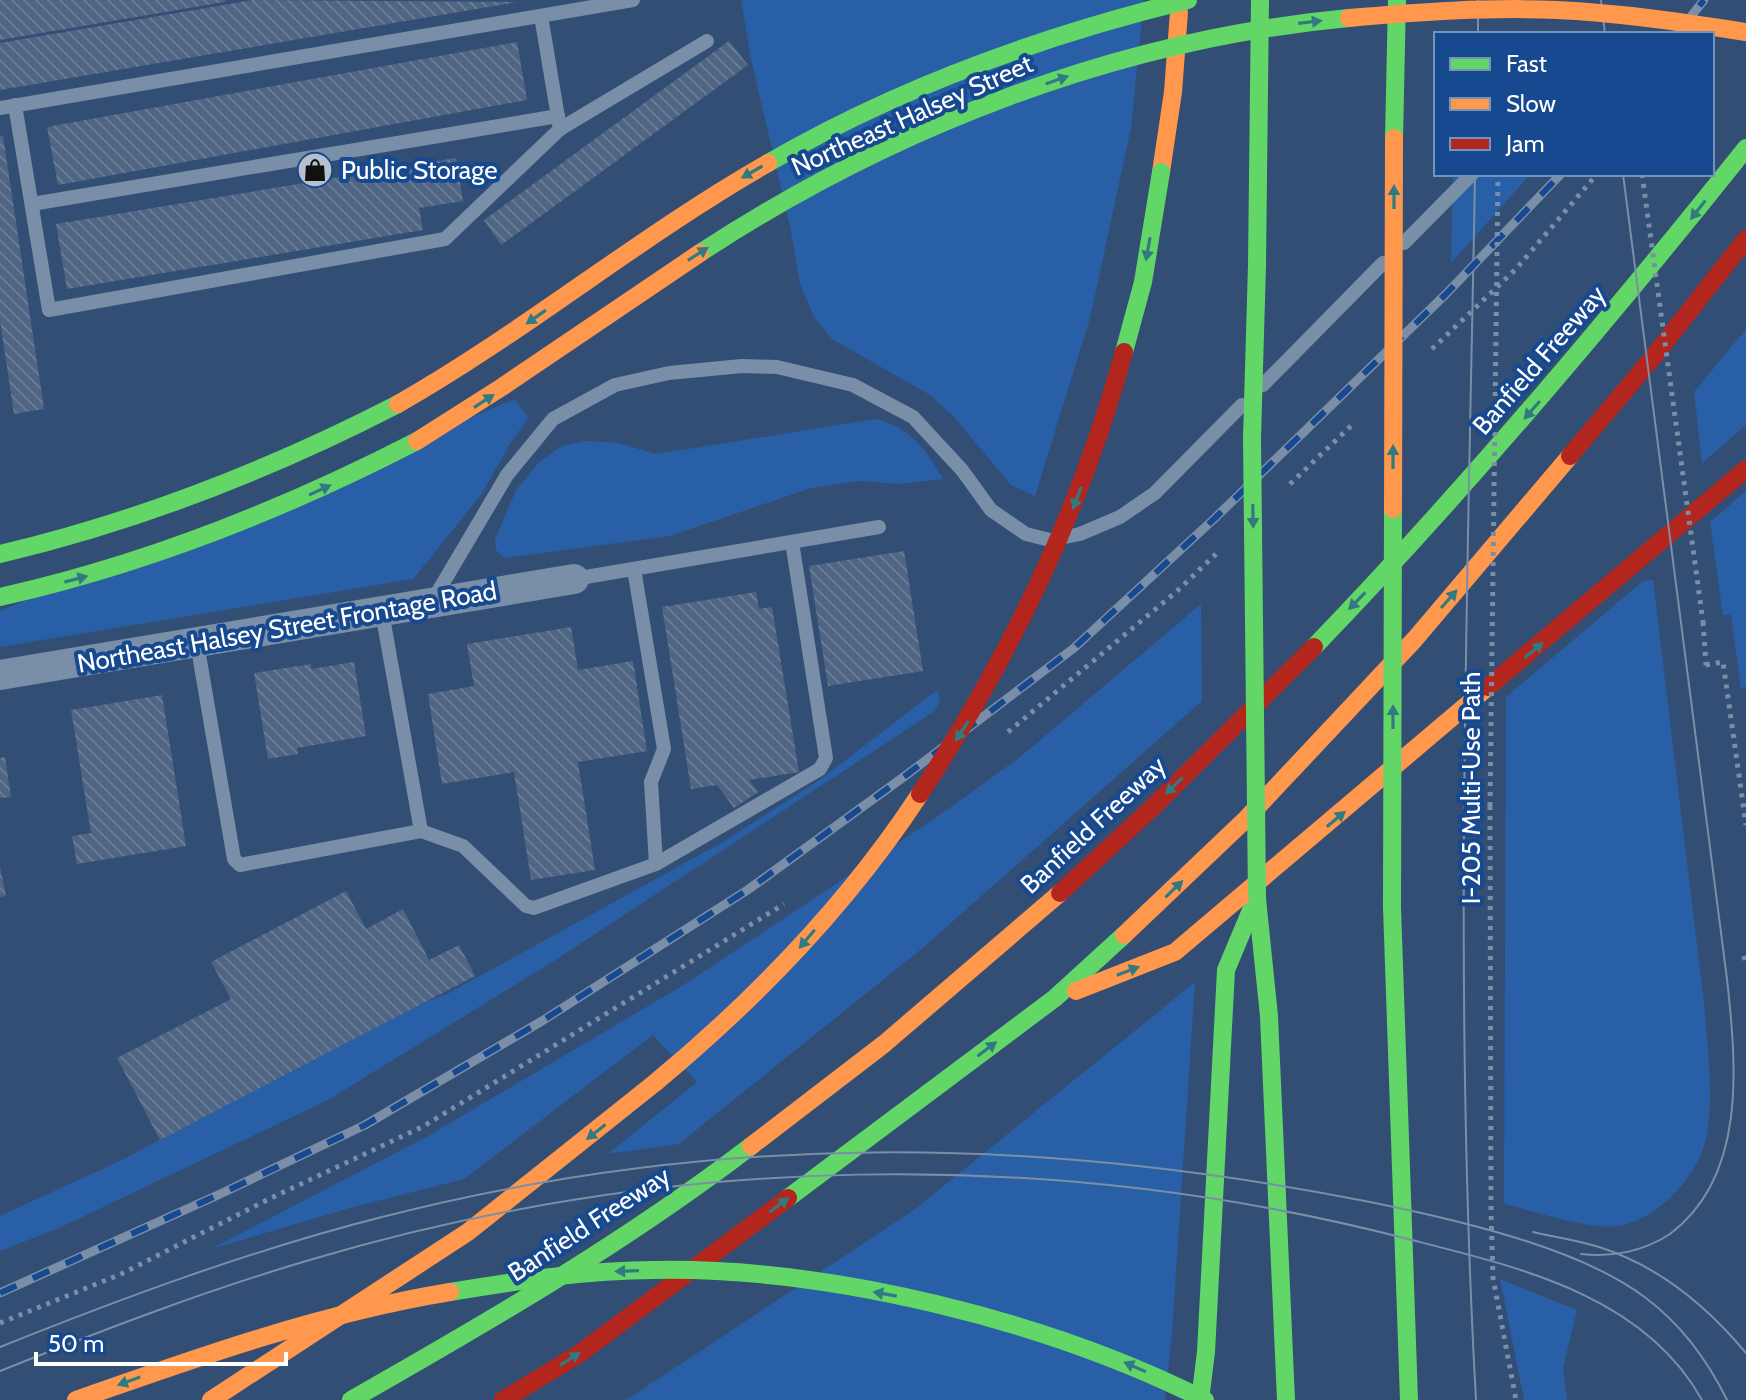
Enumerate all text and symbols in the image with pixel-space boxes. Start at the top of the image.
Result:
one-way arrow [1298,15,1323,28]
legend [1434,32,1714,176]
street label: Northeast Halsey Street [786,47,1038,183]
text: Fast [1506,49,1547,78]
one-way arrow [1045,73,1069,85]
text: Slow [1506,89,1556,118]
text: Jam [1505,129,1544,158]
shop icon: Public Storage [296,151,334,189]
place label: Public Storage [341,154,498,186]
one-way arrow [741,165,763,179]
one-way arrow [1388,184,1400,209]
one-way arrow [1691,200,1707,220]
one-way arrow [1141,237,1154,262]
one-way arrow [687,248,709,262]
street label: Banfield Freeway [1466,279,1612,441]
one-way arrow [526,309,547,324]
one-way arrow [473,394,494,409]
one-way arrow [1524,400,1542,419]
one-way arrow [1387,444,1399,469]
one-way arrow [308,483,332,497]
one-way arrow [1070,487,1083,511]
one-way arrow [1247,504,1259,529]
one-way arrow [63,573,88,585]
street label: Northeast Halsey Street Frontage Road [75,574,499,680]
one-way arrow [1440,589,1457,609]
one-way arrow [1348,592,1366,611]
one-way arrow [1523,642,1543,659]
street label: I-205 Multi-Use Path [1455,672,1487,904]
one-way arrow [1387,704,1399,729]
one-way arrow [955,721,970,742]
street label: Banfield Freeway [1014,750,1172,900]
one-way arrow [1165,776,1184,795]
one-way arrow [1326,810,1345,828]
one-way arrow [1164,880,1183,898]
one-way arrow [799,929,816,949]
one-way arrow [1116,964,1140,977]
one-way arrow [976,1041,998,1057]
one-way arrow [586,1123,606,1139]
street label: Banfield Freeway [502,1160,676,1288]
one-way arrow [769,1197,789,1213]
one-way arrow [614,1265,639,1278]
one-way arrow [873,1288,898,1300]
scale bar [36,1316,286,1366]
text: 50 m [48,1329,104,1358]
one-way arrow [559,1353,581,1367]
one-way arrow [1123,1360,1146,1374]
one-way arrow [117,1375,141,1388]

